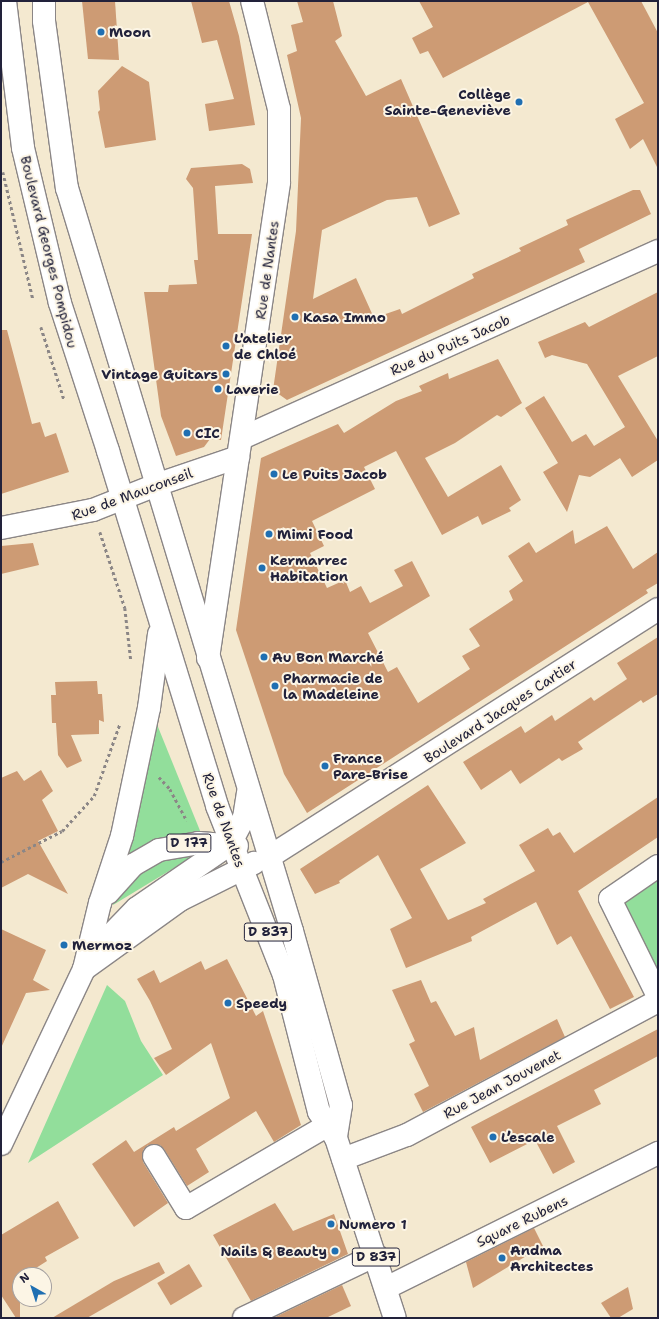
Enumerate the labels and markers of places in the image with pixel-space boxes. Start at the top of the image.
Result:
place label: Moon [109,24,151,40]
marker: Moon [96,27,106,37]
place label: Collège Sainte-Geneviève [385,86,511,118]
marker: Collège Sainte-Geneviève [514,97,524,107]
place label: Kasa Immo [303,309,386,325]
marker: Kasa Immo [290,312,300,322]
place label: L'atelier de Chloé [234,330,296,362]
marker: L'atelier de Chloé [221,341,231,351]
place label: Vintage Guitars [101,366,218,382]
marker: Vintage Guitars [221,369,231,379]
place label: Laverie [226,381,279,397]
marker: Laverie [213,384,223,394]
place label: CIC [195,425,220,441]
marker: CIC [182,428,192,438]
place label: Le Puits Jacob [282,466,387,482]
marker: Le Puits Jacob [269,469,279,479]
place label: Mimi Food [277,526,353,542]
marker: Mimi Food [264,529,274,539]
place label: Kermarrec Habitation [270,552,348,584]
marker: Kermarrec Habitation [257,563,267,573]
place label: Au Bon Marché [272,649,384,665]
marker: Au Bon Marché [259,652,269,662]
place label: Pharmacie de la Madeleine [283,670,383,702]
marker: Pharmacie de la Madeleine [270,681,280,691]
place label: France Pare-Brise [333,750,408,782]
marker: France Pare-Brise [320,761,330,771]
place label: Mermoz [72,937,132,953]
marker: Mermoz [59,940,69,950]
place label: Speedy [236,995,287,1011]
marker: Speedy [223,998,233,1008]
place label: L’escale [501,1129,555,1145]
marker: L’escale [488,1132,498,1142]
place label: Numero 1 [339,1216,407,1232]
marker: Numero 1 [326,1219,336,1229]
place label: Andma Architectes [510,1242,593,1274]
place label: Nails & Beauty [220,1243,327,1259]
marker: Nails & Beauty [330,1246,340,1256]
marker: Andma Architectes [497,1253,507,1263]

